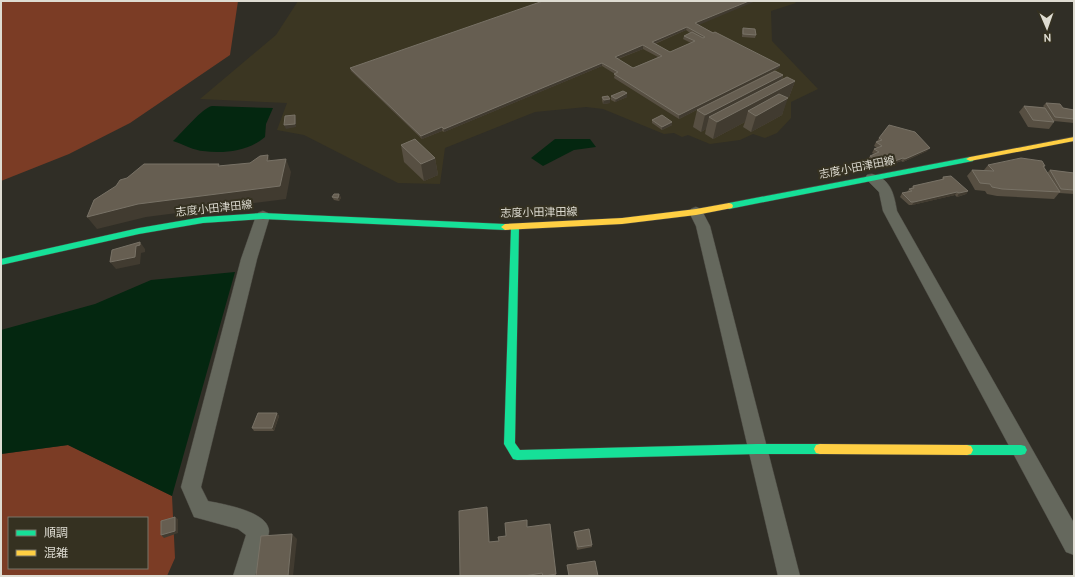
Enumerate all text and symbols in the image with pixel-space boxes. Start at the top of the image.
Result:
north arrow [1027,8,1067,48]
text: N [1043,30,1052,44]
street label: 志度小田津田線 [818,154,896,182]
street label: 志度小田津田線 [175,198,253,220]
street label: 志度小田津田線 [500,205,578,221]
legend [8,517,148,569]
text: 順調 [44,526,68,542]
text: 混雑 [44,546,68,562]

